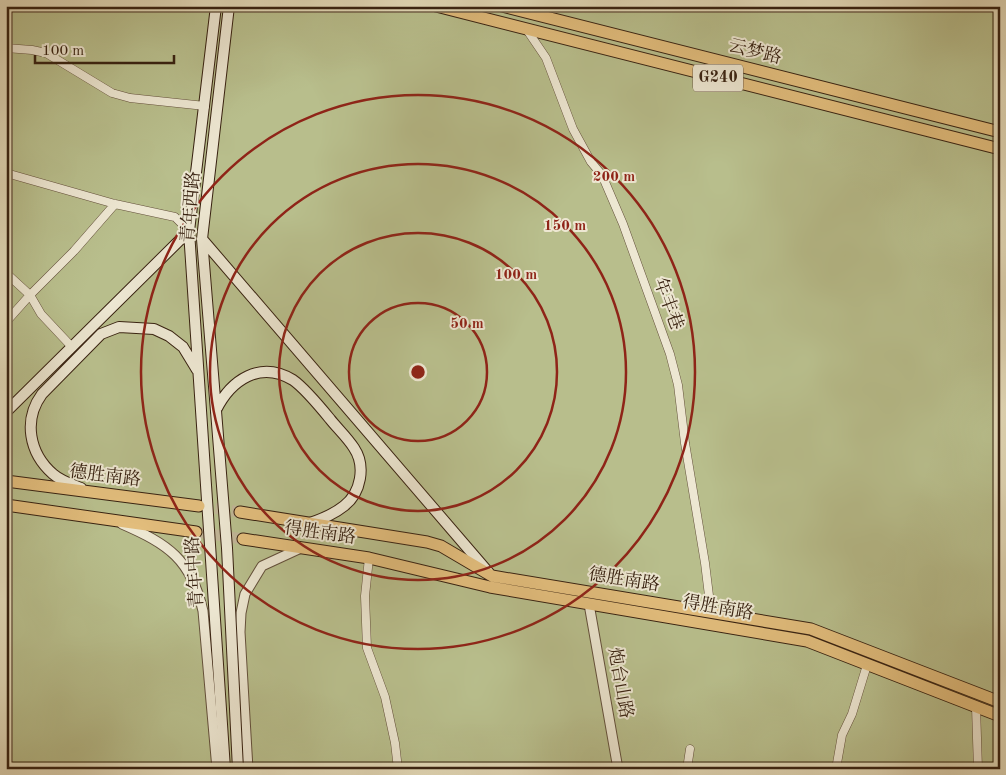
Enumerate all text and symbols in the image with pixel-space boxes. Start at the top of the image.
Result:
scale bar [35,32,174,64]
street label: 云梦路 [727,35,784,67]
text: 100 m [42,44,84,59]
road number: G240 [693,64,743,92]
street label: 青年西路 [177,170,203,244]
text: 200 m [593,170,635,185]
text: 150 m [544,219,586,234]
text: 100 m [495,268,537,283]
street label: 年丰巷 [650,275,688,332]
text: 50 m [450,317,484,332]
centre of rings [409,363,427,381]
street label: 德胜南路 [68,461,142,489]
street label: 得胜南路 [283,517,357,547]
street label: 青年中路 [182,535,206,609]
street label: 德胜南路 [587,564,661,595]
street label: 得胜南路 [681,591,755,623]
street label: 炮台山路 [605,646,637,720]

